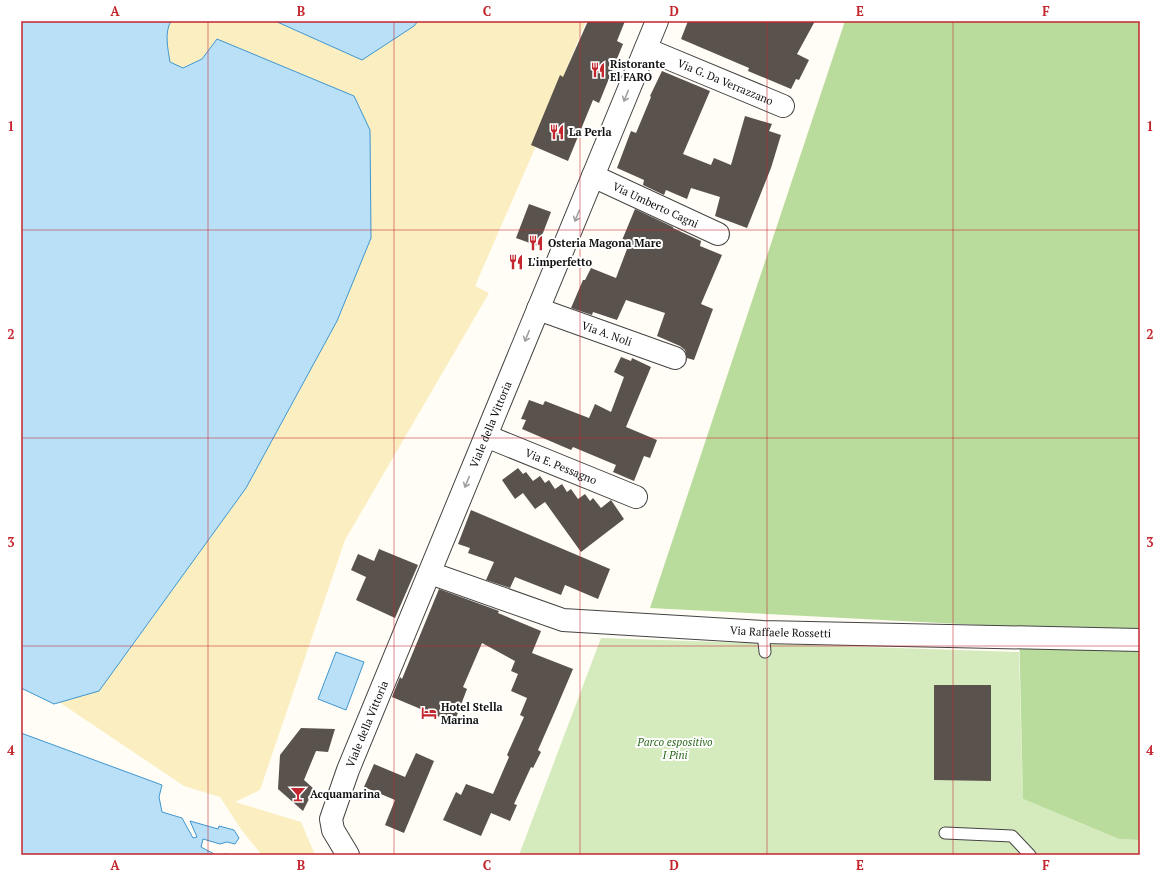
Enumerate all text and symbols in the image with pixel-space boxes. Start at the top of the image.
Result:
text: A [110,2,120,20]
text: B [297,2,305,20]
text: C [483,2,491,20]
text: D [669,2,679,20]
text: E [856,2,864,20]
text: F [1042,2,1050,20]
street label: Via G. Da Verrazzano [675,56,775,108]
place label: Ristorante El FARO [610,57,666,84]
restaurant icon: Ristorante El FARO [589,61,607,79]
one-way arrow [622,89,630,101]
text: 1 [7,117,15,135]
text: 1 [1146,117,1154,135]
restaurant icon: La Perla [548,123,566,141]
place label: La Perla [569,125,612,139]
street label: Via Umberto Cagni [610,179,701,231]
one-way arrow [572,210,580,222]
restaurant icon: Osteria Magona Mare [527,234,545,252]
place label: Osteria Magona Mare [548,236,661,250]
restaurant icon: L'imperfetto [507,253,525,271]
place label: L'imperfetto [528,255,592,269]
street label: Via A. Noli [580,318,634,349]
text: 2 [7,325,15,343]
text: 2 [1146,325,1154,343]
one-way arrow [523,330,530,342]
street label: Viale della Vittoria [466,379,515,470]
street label: Via E. Pessagno [523,446,599,487]
one-way arrow [463,476,470,488]
text: 3 [7,533,15,551]
text: 3 [1146,533,1154,551]
street label: Via Raffaele Rossetti [730,623,831,640]
street label: Viale della Vittoria [343,678,391,769]
place label: Hotel Stella Marina [441,700,503,727]
hotel icon: Hotel Stella Marina [420,704,438,722]
park label: Parco espositivo I Pini [636,735,713,762]
text: 4 [7,741,15,759]
text: 4 [1146,741,1154,759]
bar icon: Acquamarina [289,785,307,803]
place label: Acquamarina [310,787,380,801]
text: A [110,856,120,874]
text: B [297,856,305,874]
text: C [483,856,491,874]
text: D [669,856,679,874]
text: E [856,856,864,874]
text: F [1042,856,1050,874]

